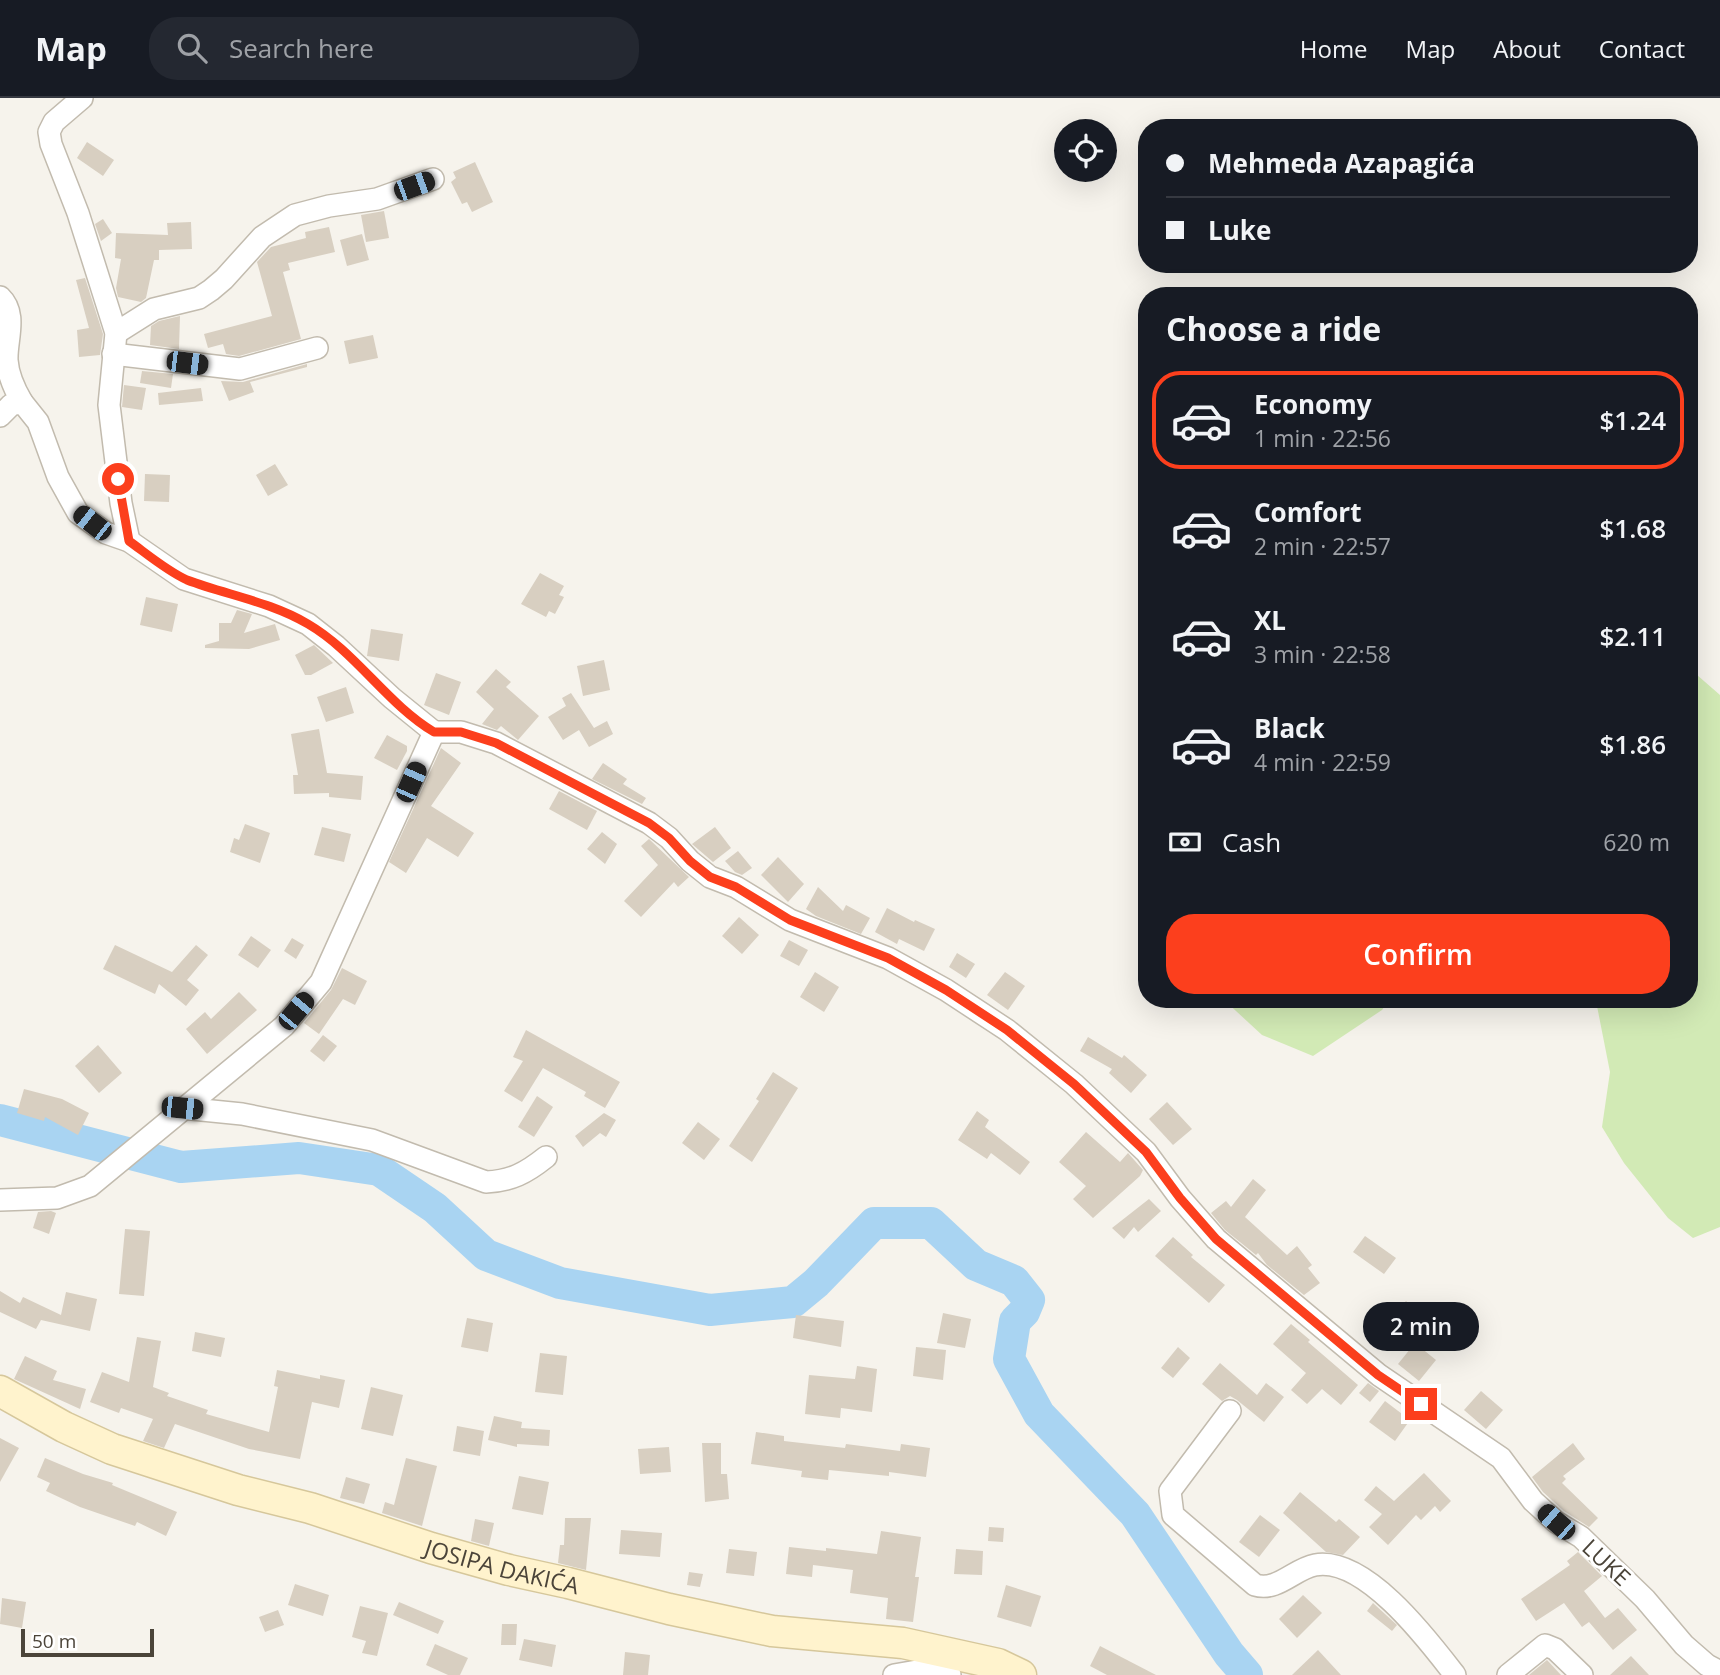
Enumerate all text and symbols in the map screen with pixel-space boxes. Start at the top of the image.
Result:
search box [149,17,639,80]
text: Map [35,26,107,71]
icon: search [173,29,211,67]
text: Search here [229,30,374,66]
text: Home [1300,32,1368,65]
text: Map [1406,32,1455,65]
text: About [1493,32,1561,65]
text: Contact [1599,32,1685,65]
map controls [1054,119,1117,182]
button: locate [1054,119,1117,182]
text: Mehmeda Azapagića [1208,145,1475,181]
car [391,169,438,203]
text: Luke [1208,212,1271,248]
text: Choose a ride [1166,307,1381,350]
car [165,350,210,376]
text: Economy [1254,386,1372,422]
icon: car [1170,389,1233,452]
text: $1.24 [1599,402,1666,438]
text: 1 min · 22:56 [1254,422,1391,454]
route start [102,463,134,495]
text: Comfort [1254,494,1361,530]
icon: car [1170,497,1233,560]
car [69,502,116,544]
text: $1.68 [1599,510,1666,546]
text: 2 min · 22:57 [1254,530,1391,562]
text: XL [1254,602,1286,638]
icon: car [1170,605,1233,668]
text: $2.11 [1599,618,1666,654]
text: 3 min · 22:58 [1254,638,1391,670]
text: Black [1254,710,1325,746]
icon: car [1170,713,1233,776]
text: $1.86 [1599,726,1666,762]
text: 4 min · 22:59 [1254,746,1391,778]
car [393,759,430,805]
icon: cash [1166,823,1204,861]
text: Cash [1222,824,1281,860]
text: 620 m [1603,826,1670,858]
button: Confirm [1166,914,1670,994]
car [275,988,318,1034]
car [161,1095,204,1121]
callout: 2 min [1363,1302,1479,1352]
text: 2 min [1390,1310,1452,1342]
route end [1405,1388,1437,1420]
car [1534,1500,1579,1544]
street label: JOSIPA DAKIĆA [419,1530,583,1601]
street label: LUKE [1576,1531,1638,1593]
scale bar [21,1626,154,1658]
text: 50 m [32,1628,76,1654]

